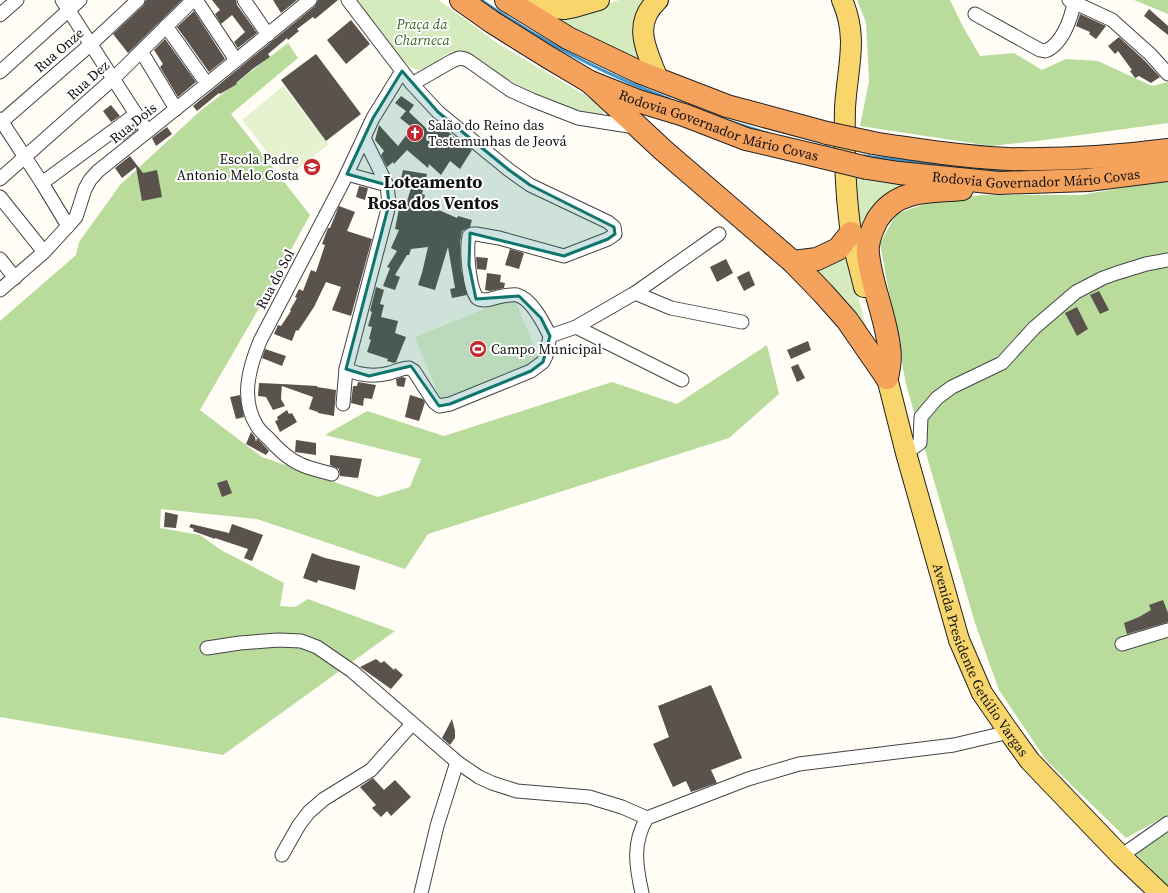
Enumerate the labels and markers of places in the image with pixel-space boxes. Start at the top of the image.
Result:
place label: Salão do Reino das Testemunhas de Jeová [428,115,567,151]
church icon: Salão do Reino das Testemunhas de Jeová [405,123,425,143]
place label: Escola Padre Antonio Melo Costa [177,149,300,185]
school or university icon: Escola Padre Antonio Melo Costa [302,157,322,177]
sports icon: Campo Municipal [468,339,488,359]
place label: Campo Municipal [491,339,602,359]

